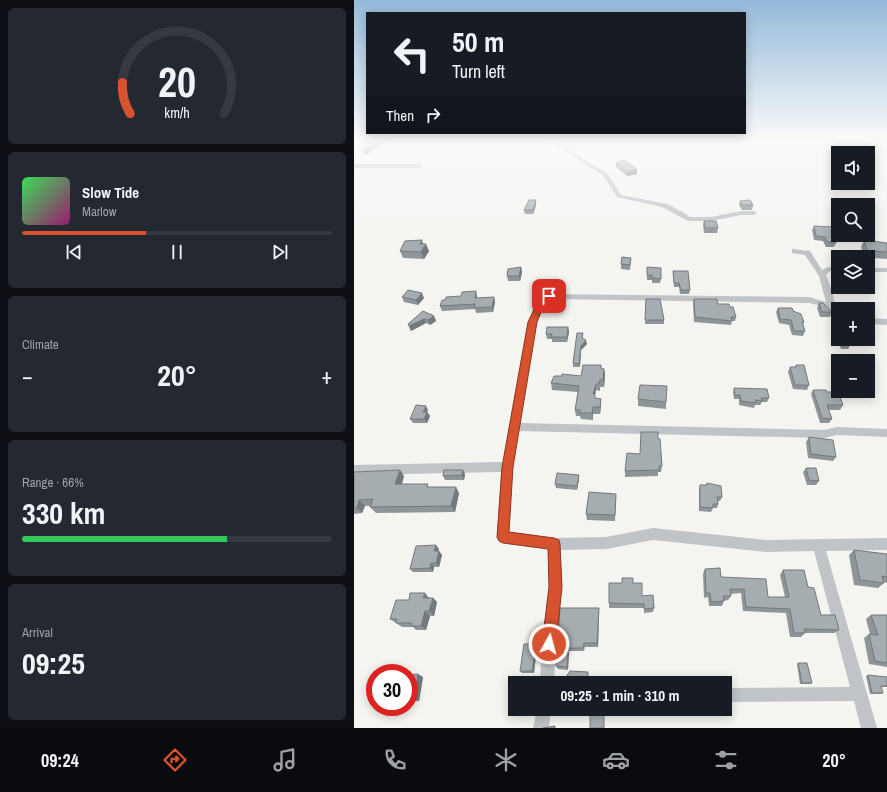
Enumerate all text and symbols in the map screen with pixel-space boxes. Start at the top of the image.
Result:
text: 50 m [452,23,504,61]
icon: left [386,28,438,80]
text: 20 [158,54,196,110]
text: Turn left [452,59,505,84]
text: km/h [164,103,190,122]
icon: right [422,104,444,126]
text: Then [386,105,414,126]
map controls [831,146,875,398]
button: sound [831,146,875,190]
text: Slow Tide [82,182,139,203]
button: search [831,198,875,242]
text: Marlow [82,203,116,220]
icon: previous [63,241,85,263]
icon: pause [166,241,188,263]
icon: next [269,241,291,263]
button: layers [831,250,875,294]
pin [532,279,566,313]
icon: arrive [538,285,560,307]
button: + [831,302,875,346]
text: Climate [22,336,59,353]
button: − [831,354,875,398]
text: 20° [157,355,197,395]
text: − [22,361,33,391]
text: + [321,361,332,391]
text: Range · 66% [22,474,84,491]
text: 330 km [22,493,105,533]
position arrow [528,623,570,665]
text: Arrival [22,624,53,641]
text: 09:25 [22,643,85,683]
speed limit sign: 30 [366,664,418,716]
text: 09:25 · 1 min · 310 m [561,685,679,706]
icon: directions [161,746,189,774]
icon: music [271,746,299,774]
icon: phone [381,746,409,774]
icon: climate [492,746,520,774]
icon: car [602,746,630,774]
icon: filters [712,746,740,774]
text: 09:24 [41,748,79,773]
text: 20° [822,748,846,773]

